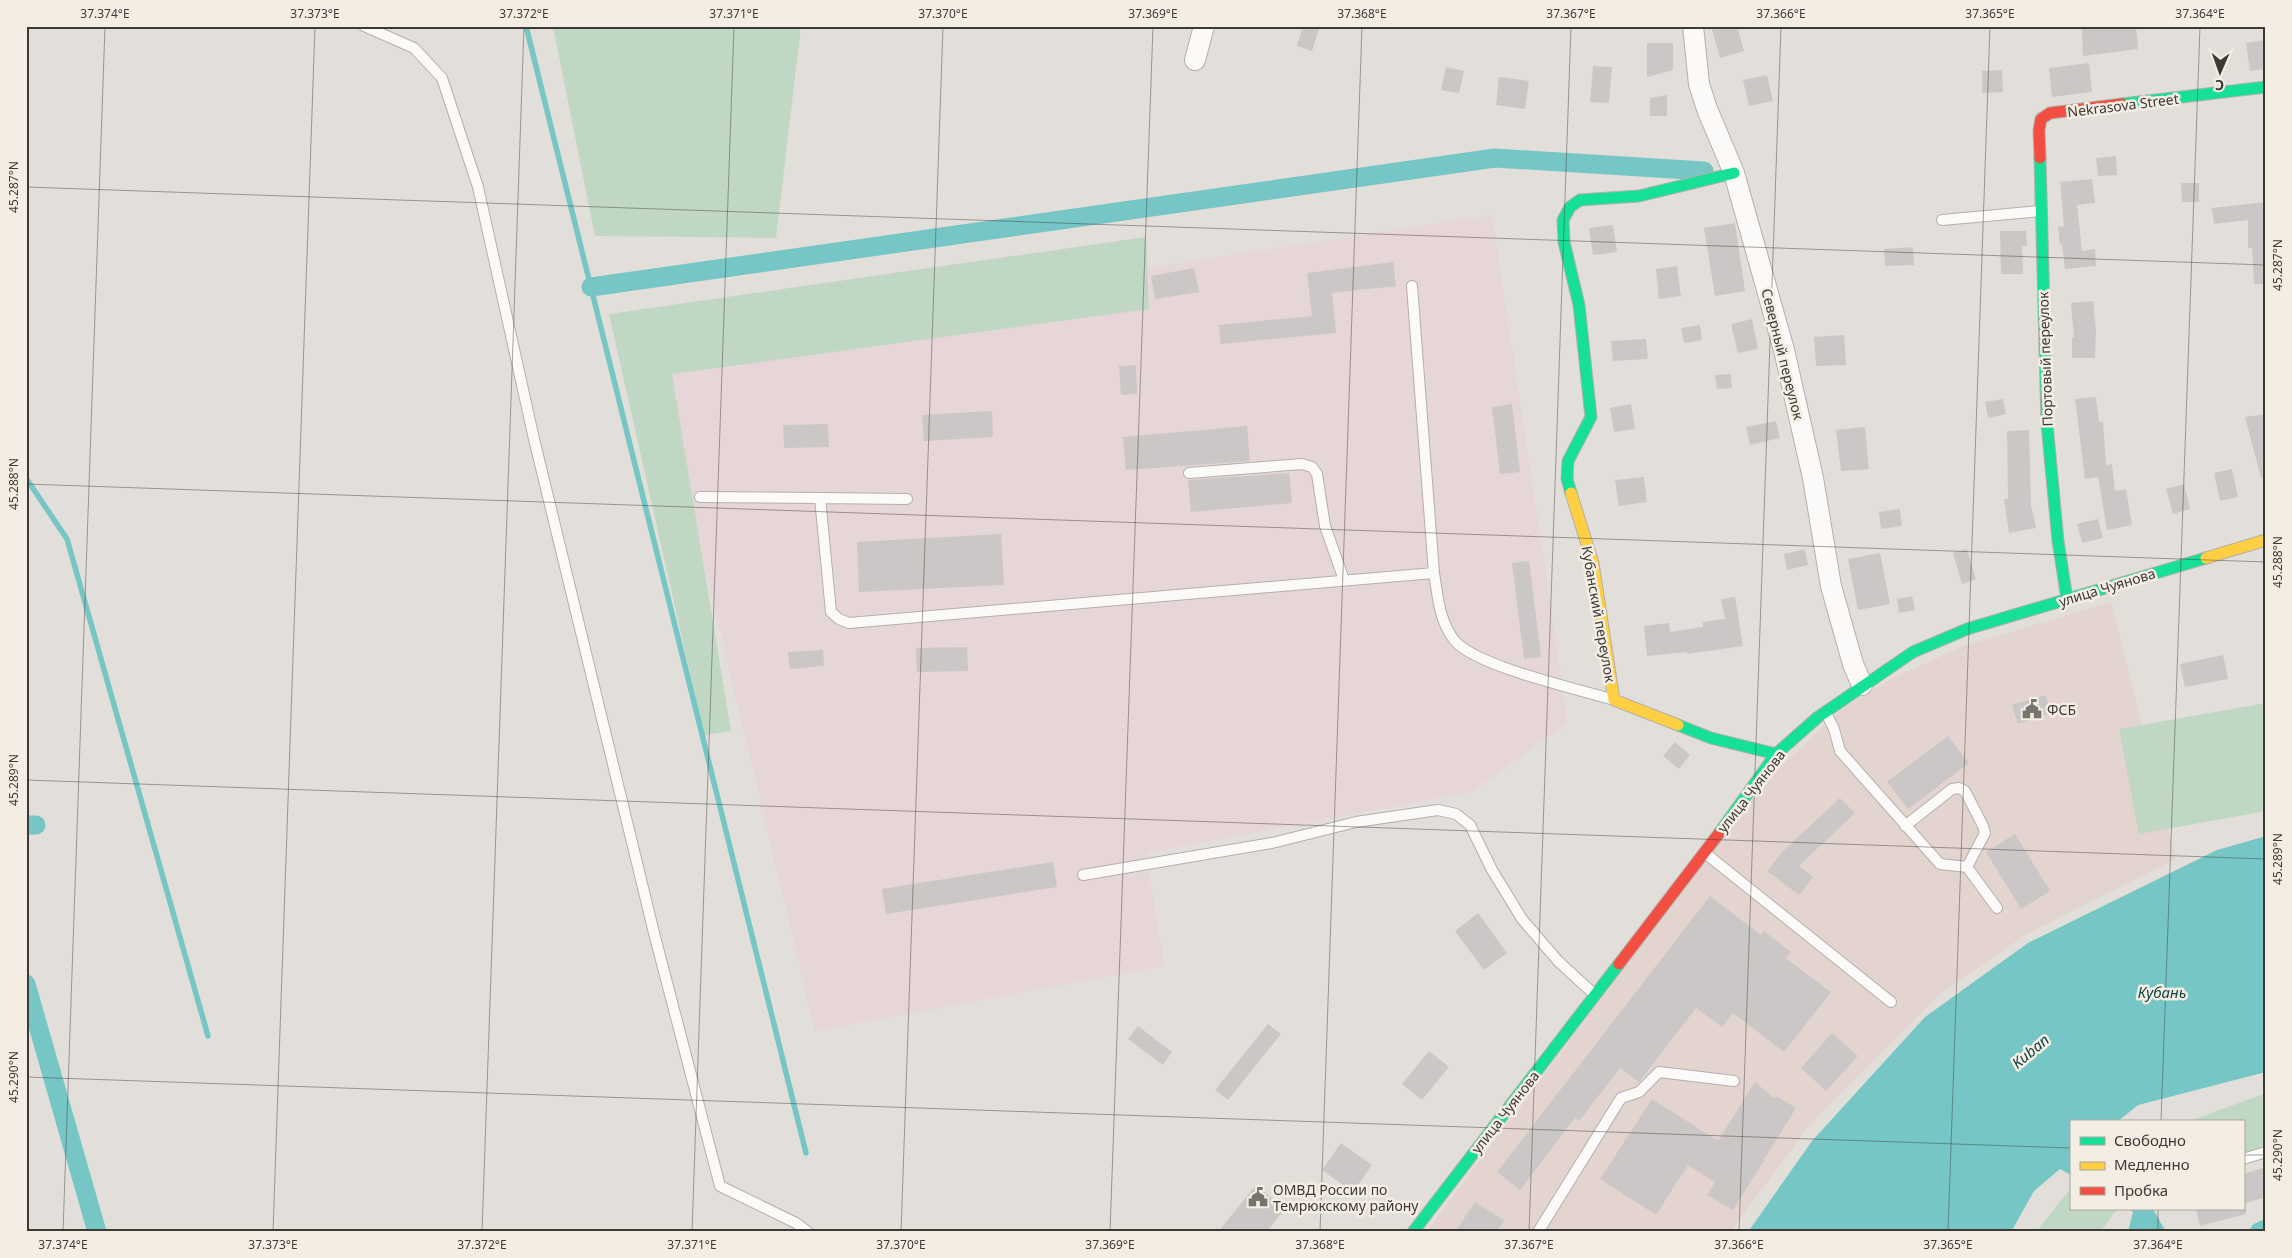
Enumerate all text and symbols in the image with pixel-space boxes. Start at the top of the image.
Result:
text: 37.374°E [80,5,130,22]
text: 37.373°E [290,5,340,22]
text: 37.372°E [499,5,549,22]
text: 37.371°E [709,5,759,22]
text: 37.370°E [918,5,968,22]
text: 37.369°E [1128,5,1178,22]
text: 37.368°E [1337,5,1387,22]
text: 37.367°E [1546,5,1596,22]
text: 37.366°E [1756,5,1806,22]
text: 37.365°E [1965,5,2015,22]
text: 37.364°E [2175,5,2225,22]
north arrow [2194,48,2244,98]
text: С [2215,76,2224,95]
street label: Nekrasova Street [2066,89,2180,121]
text: 45.287°N [5,161,22,213]
text: 45.287°N [2269,239,2286,291]
street label: Северный переулок [1757,286,1809,422]
street label: Портовый переулок [2033,291,2057,427]
text: 45.288°N [5,458,22,510]
text: 45.288°N [2269,536,2286,588]
street label: Кубанский переулок [1578,544,1620,684]
street label: улица Чуянова [2056,563,2158,611]
public building icon: ФСБ [2021,698,2043,720]
place label: ФСБ [2047,700,2076,719]
street label: улица Чуянова [1713,746,1789,836]
text: 45.289°N [5,754,22,806]
text: 45.289°N [2269,833,2286,885]
water label: Кубань [2138,982,2187,1002]
water label: Kuban [2007,1030,2053,1072]
text: 45.290°N [5,1051,22,1103]
street label: улица Чуянова [1467,1067,1543,1157]
legend [2070,1120,2244,1210]
text: 45.290°N [2269,1129,2286,1181]
text: Свободно [2114,1130,2186,1150]
text: Медленно [2114,1154,2190,1174]
place label: ОМВД России по Темрюкскому району [1273,1180,1419,1215]
text: Пробка [2114,1180,2168,1200]
public building icon: ОМВД России по Темрюкскому району [1247,1186,1269,1208]
text: 37.374°E [38,1236,88,1253]
text: 37.373°E [248,1236,298,1253]
text: 37.372°E [457,1236,507,1253]
text: 37.371°E [667,1236,717,1253]
text: 37.370°E [876,1236,926,1253]
text: 37.369°E [1085,1236,1135,1253]
text: 37.368°E [1295,1236,1345,1253]
text: 37.367°E [1504,1236,1554,1253]
text: 37.366°E [1714,1236,1764,1253]
text: 37.365°E [1923,1236,1973,1253]
text: 37.364°E [2133,1236,2183,1253]

